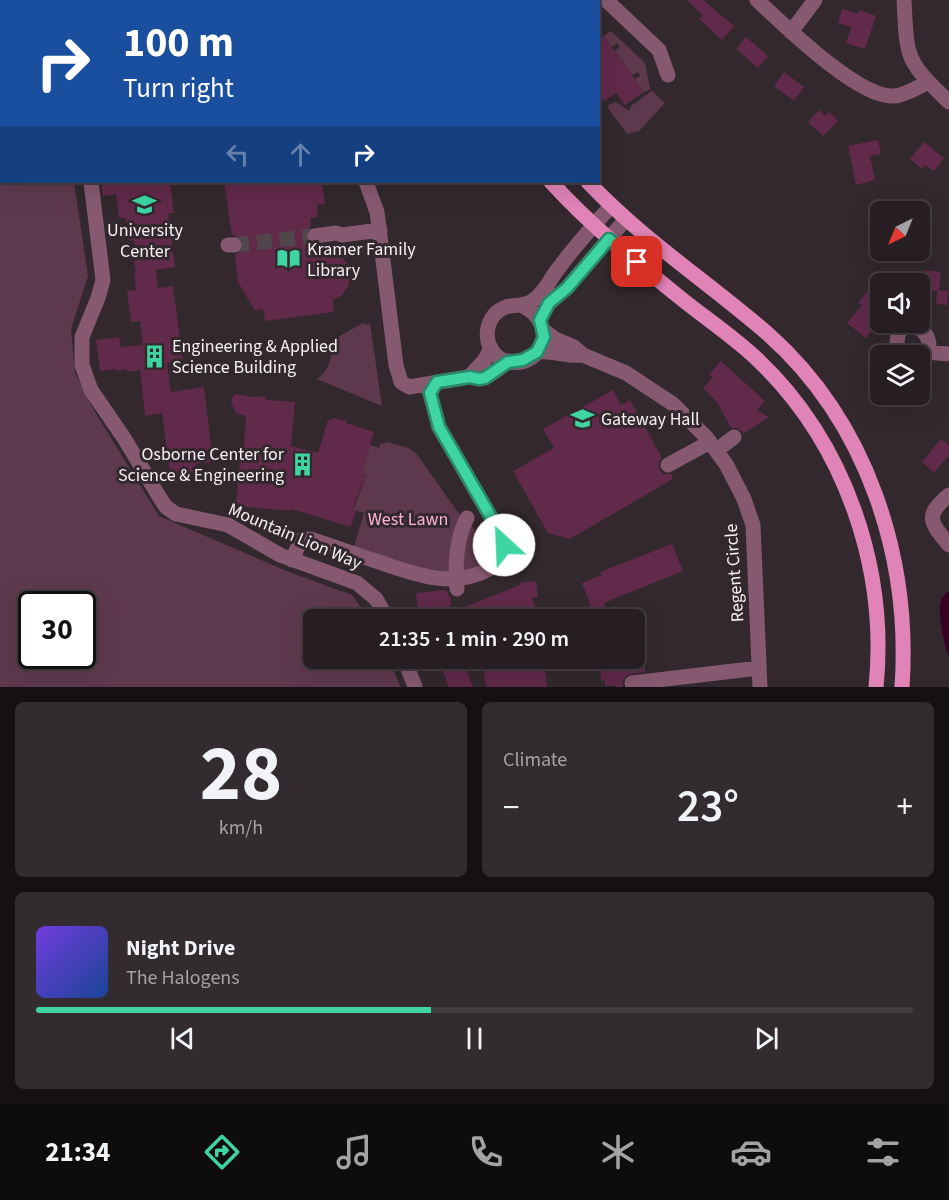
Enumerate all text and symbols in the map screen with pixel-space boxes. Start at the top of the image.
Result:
text: 100 m [123,13,234,73]
icon: right [24,24,102,102]
text: Turn right [123,69,234,108]
icon: left [221,138,254,171]
icon: ahead [284,138,317,171]
icon: right [347,138,380,171]
school or university icon: University Center [132,191,158,217]
north arrow [870,201,930,261]
map controls [870,201,930,405]
place label: University Center [107,218,183,264]
pin [611,236,662,287]
place label: Kramer Family Library [307,237,416,283]
icon: arrive [620,245,653,278]
library icon: Kramer Family Library [276,246,302,272]
button: sound [870,273,930,333]
place label: Engineering & Applied Science Building [172,334,338,380]
building icon: Engineering & Applied Science Building [141,343,167,369]
button: layers [870,345,930,405]
school or university icon: Gateway Hall [570,406,596,432]
place label: Gateway Hall [601,407,700,432]
place label: Osborne Center for Science & Engineering [118,442,285,488]
building icon: Osborne Center for Science & Engineering [289,451,315,477]
street label: Mountain Lion Way [224,497,366,576]
park label: West Lawn [368,507,448,532]
position arrow [472,513,536,577]
street label: Regent Circle [719,523,750,623]
speed limit sign: 30 [18,591,96,669]
text: 21:35 · 1 min · 290 m [379,623,569,655]
text: 28 [200,719,282,830]
text: Climate [503,746,567,774]
text: 23° [677,775,739,839]
text: − [503,784,519,831]
text: + [897,784,913,831]
text: km/h [219,814,263,842]
text: Night Drive [126,932,235,964]
text: The Halogens [126,964,240,992]
icon: previous [166,1022,199,1055]
icon: pause [458,1022,491,1055]
icon: next [750,1022,783,1055]
icon: directions [201,1131,243,1173]
icon: music [333,1131,375,1173]
icon: phone [465,1131,507,1173]
icon: climate [597,1131,639,1173]
icon: car [730,1131,772,1173]
icon: filters [862,1131,904,1173]
text: 21:34 [45,1133,110,1172]

